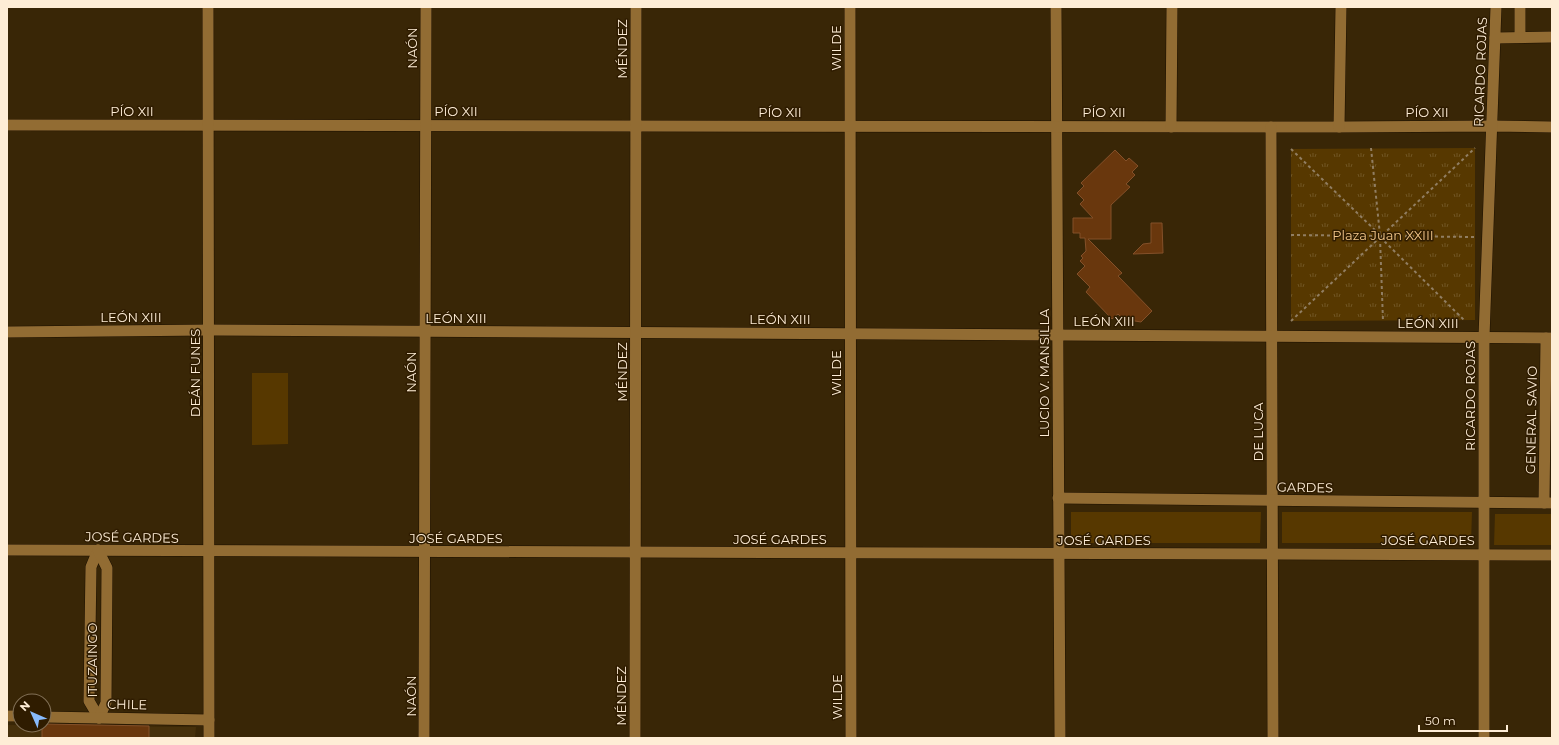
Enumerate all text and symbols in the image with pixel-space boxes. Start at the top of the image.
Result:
street label: RICARDO ROJAS [1470,17,1490,127]
street label: MÉNDEZ [614,19,630,79]
street label: WILDE [828,25,844,71]
street label: NAÓN [404,27,420,69]
street label: PÍO XII [110,103,154,119]
street label: PÍO XII [434,103,478,119]
street label: PÍO XII [758,104,802,120]
street label: PÍO XII [1082,104,1126,120]
street label: PÍO XII [1405,104,1449,120]
park label: Plaza Juan XXIII [1332,227,1434,243]
street label: LUCIO V. MANSILLA [1036,308,1052,437]
street label: LEÓN XIII [100,309,162,325]
street label: LEÓN XIII [425,310,487,326]
street label: LEÓN XIII [749,311,811,327]
street label: LEÓN XIII [1073,313,1135,329]
street label: LEÓN XIII [1397,315,1459,331]
street label: DEÁN FUNES [187,329,203,417]
street label: RICARDO ROJAS [1462,341,1478,451]
street label: MÉNDEZ [614,342,630,402]
street label: WILDE [828,350,844,396]
street label: NAÓN [403,351,419,393]
street label: GENERAL SAVIO [1522,366,1540,474]
street label: DE LUCA [1250,402,1266,461]
street label: GARDES [1277,479,1333,495]
street label: JOSÉ GARDES [84,528,179,546]
street label: JOSÉ GARDES [408,530,503,546]
street label: JOSÉ GARDES [732,531,827,547]
street label: JOSÉ GARDES [1056,532,1151,548]
street label: JOSÉ GARDES [1380,532,1475,548]
street label: ITUZAINGO [84,623,100,697]
street label: MÉNDEZ [613,666,629,726]
street label: WILDE [829,674,845,720]
street label: NAÓN [403,675,419,717]
north arrow [12,693,52,733]
street label: CHILE [107,696,147,712]
text: N [17,698,33,714]
scale bar [1419,707,1507,733]
text: 50 m [1425,713,1456,728]

